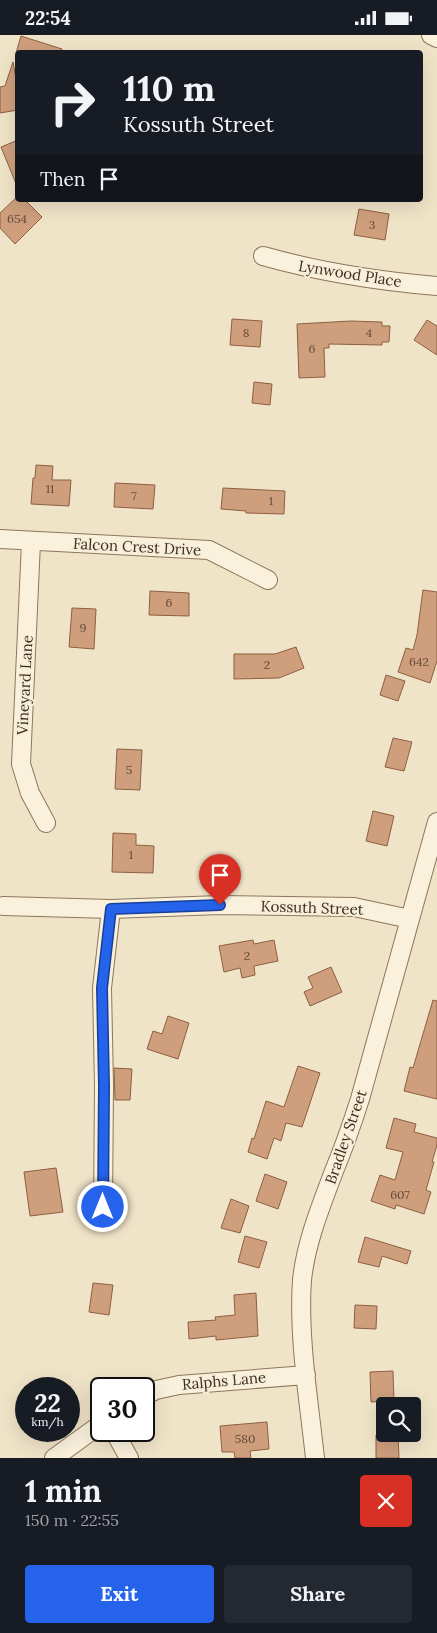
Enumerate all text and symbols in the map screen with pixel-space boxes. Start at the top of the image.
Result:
text: 22:54 [25,6,71,30]
text: 110 m [123,66,215,111]
icon: right [40,70,105,135]
text: Kossuth Street [123,110,274,138]
icon: arrive [95,165,123,193]
text: Then [40,167,85,191]
house number: 654 [7,211,27,226]
house number: 3 [369,217,376,232]
street label: Lynwood Place [297,256,403,291]
house number: 8 [243,325,250,340]
house number: 4 [366,325,373,340]
house number: 6 [309,341,316,356]
house number: 11 [46,481,54,496]
house number: 7 [131,488,137,503]
house number: 1 [269,493,273,508]
street label: Falcon Crest Drive [72,534,202,559]
house number: 6 [166,595,173,610]
house number: 9 [80,620,87,635]
street label: Vineyard Lane [12,635,37,736]
house number: 642 [409,654,429,669]
house number: 2 [264,657,270,672]
house number: 5 [126,762,132,777]
house number: 1 [129,847,133,862]
pin [199,854,241,905]
icon: arrive [206,861,234,889]
street label: Kossuth Street [260,896,364,919]
house number: 2 [244,948,250,963]
street label: Bradley Street [320,1087,371,1187]
position arrow [76,1180,128,1232]
house number: 607 [390,1187,410,1202]
street label: Ralphs Lane [181,1367,267,1394]
speed limit sign: 30 [90,1377,155,1442]
text: 22 [34,1387,61,1419]
map controls [376,1397,421,1442]
button: search [376,1397,421,1442]
text: km/h [31,1414,64,1429]
house number: 580 [235,1431,255,1446]
text: 1 min [25,1472,102,1510]
button: close [360,1475,412,1527]
text: 150 m · 22:55 [25,1510,119,1530]
button: Exit [25,1565,214,1623]
button: Share [224,1565,412,1623]

